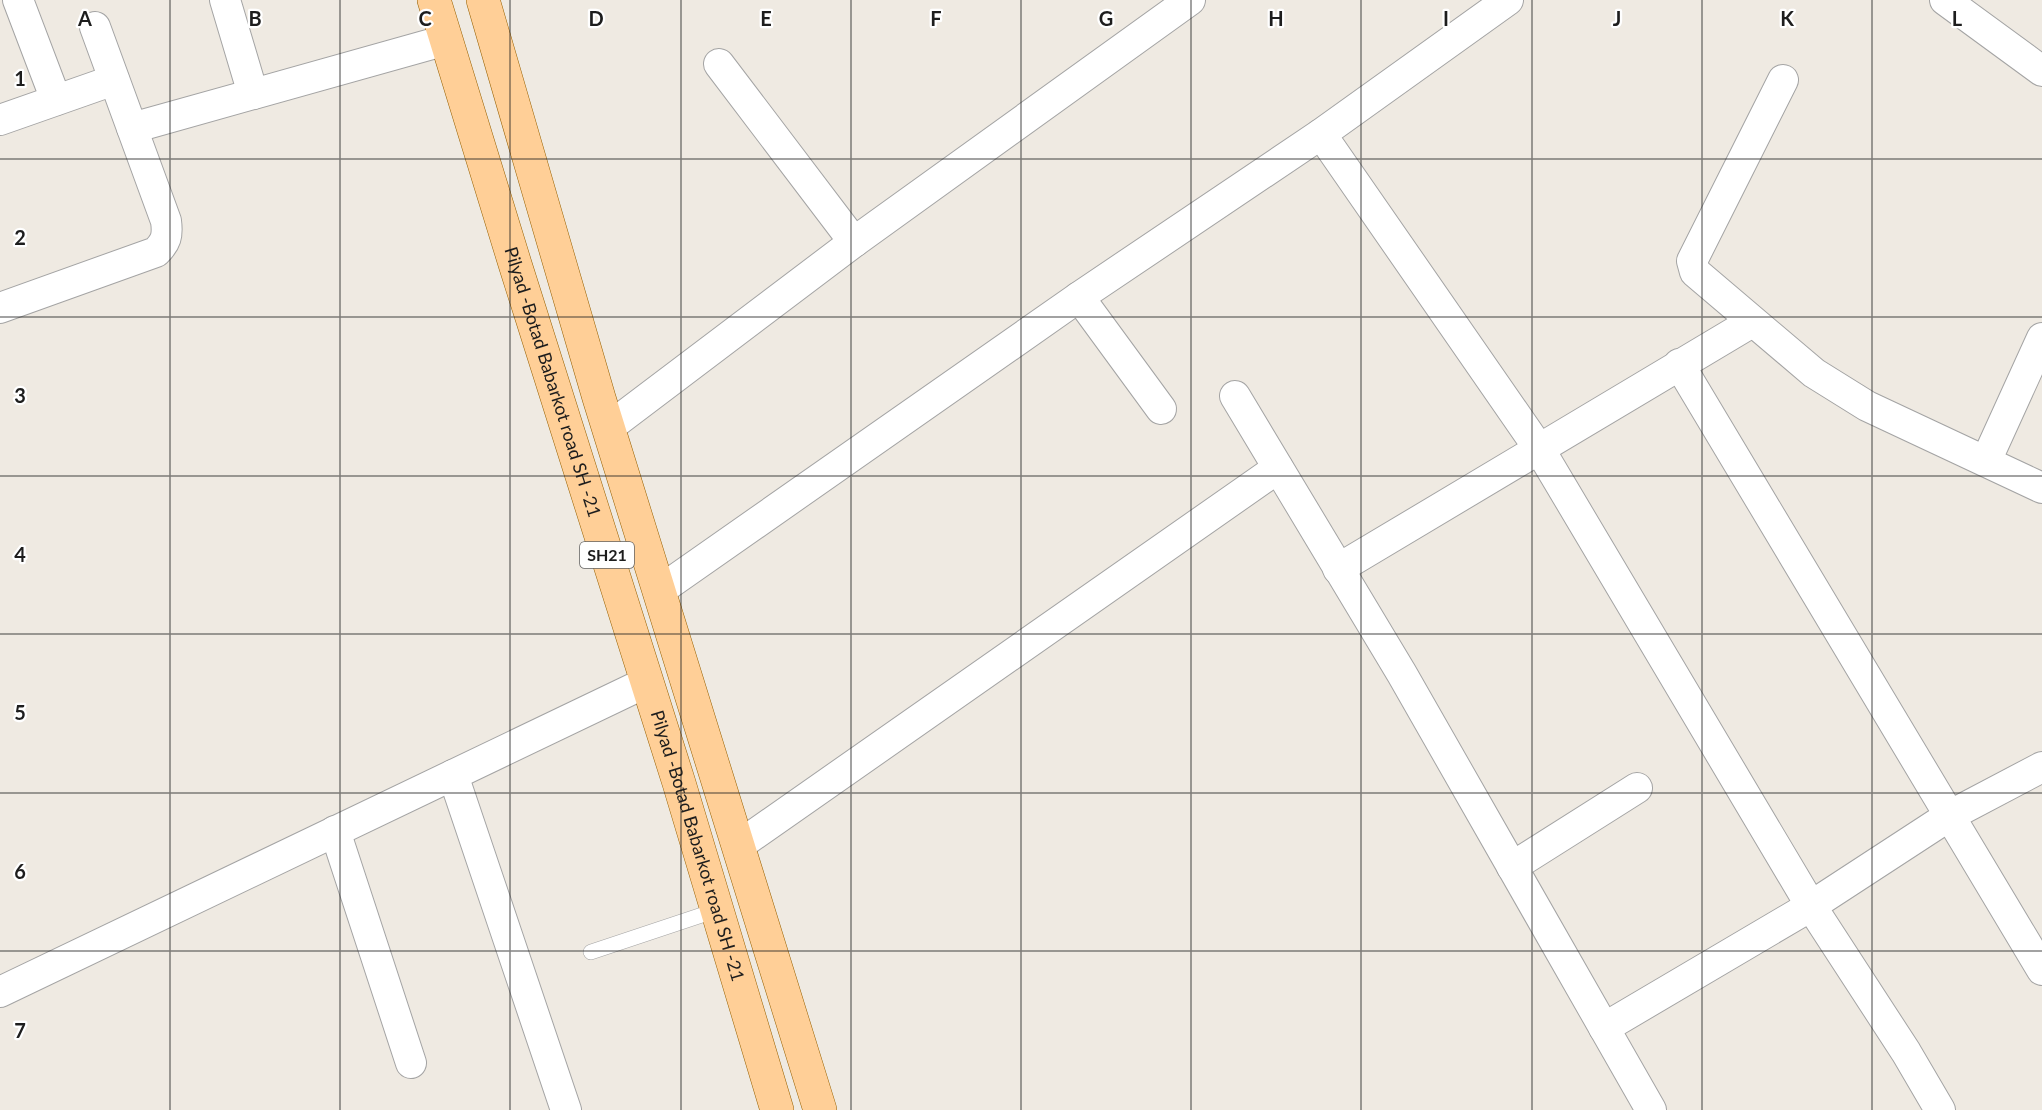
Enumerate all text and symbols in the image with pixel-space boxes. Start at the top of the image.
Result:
text: A [77,6,92,30]
text: B [248,6,262,30]
text: C [418,6,432,30]
text: D [588,6,604,30]
text: E [760,6,772,30]
text: F [930,6,942,30]
text: G [1099,6,1113,30]
text: H [1268,6,1284,30]
text: I [1443,6,1449,30]
text: J [1613,6,1621,30]
text: K [1780,6,1794,30]
text: L [1952,6,1963,30]
text: 1 [14,66,26,90]
text: 2 [14,225,26,249]
street label: Pilyad -Botad Babarkot road SH -21 [500,244,606,520]
text: 3 [14,383,26,407]
text: 4 [14,542,26,566]
road number: SH21 [580,542,634,568]
text: 5 [14,700,26,724]
street label: Pilyad -Botad Babarkot road SH -21 [647,707,750,984]
text: 6 [14,859,26,883]
text: 7 [14,1018,26,1042]

